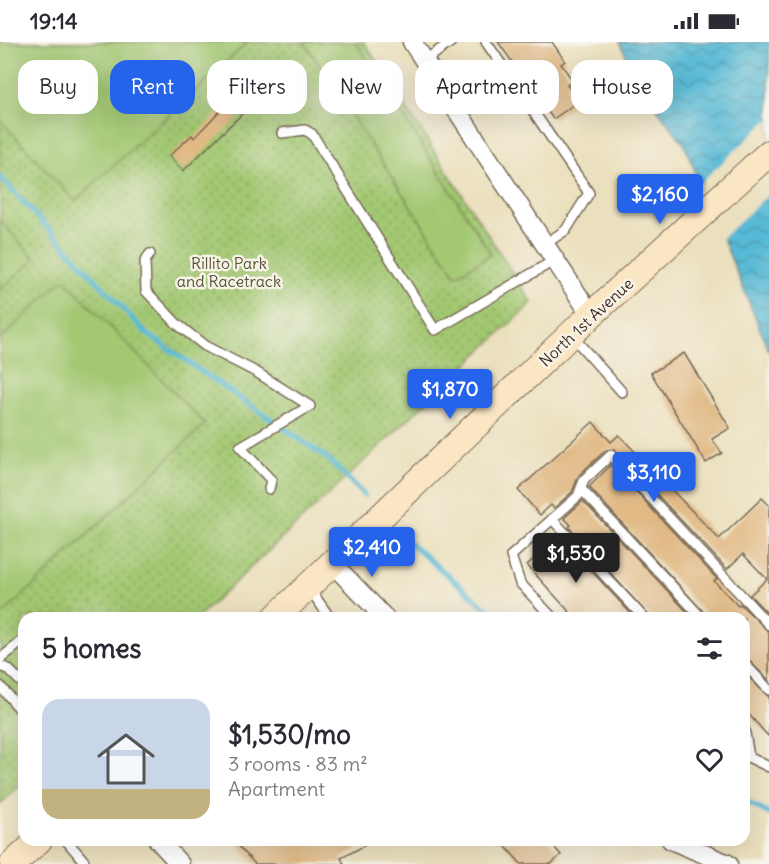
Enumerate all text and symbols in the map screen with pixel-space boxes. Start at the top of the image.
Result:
text: 19:14 [30,7,78,35]
chip: Buy [18,60,98,114]
chip: Rent [110,60,195,114]
chip: Filters [207,60,307,114]
chip: New [319,60,403,114]
chip: Apartment [415,60,559,114]
chip: House [571,60,673,114]
pin: $2,160 [611,174,709,225]
text: $2,160 [631,181,689,206]
park label: Rillito Park and Racetrack [177,253,281,291]
street label: North 1st Avenue [535,273,637,371]
pin: $1,870 [401,369,499,420]
text: $1,870 [421,376,479,401]
pin: $3,110 [605,452,703,503]
text: $3,110 [627,459,681,484]
pin: $2,410 [323,527,421,578]
pin: $1,530 [527,533,625,584]
text: $2,410 [343,534,401,559]
text: $1,530 [547,540,605,565]
text: 5 homes [42,632,141,665]
icon: filters [693,632,726,665]
text: $1,530/mo [228,718,351,751]
icon: home [90,723,162,795]
icon: heart [693,743,726,776]
text: 3 rooms · 83 m² [228,751,368,776]
text: Apartment [228,776,325,801]

